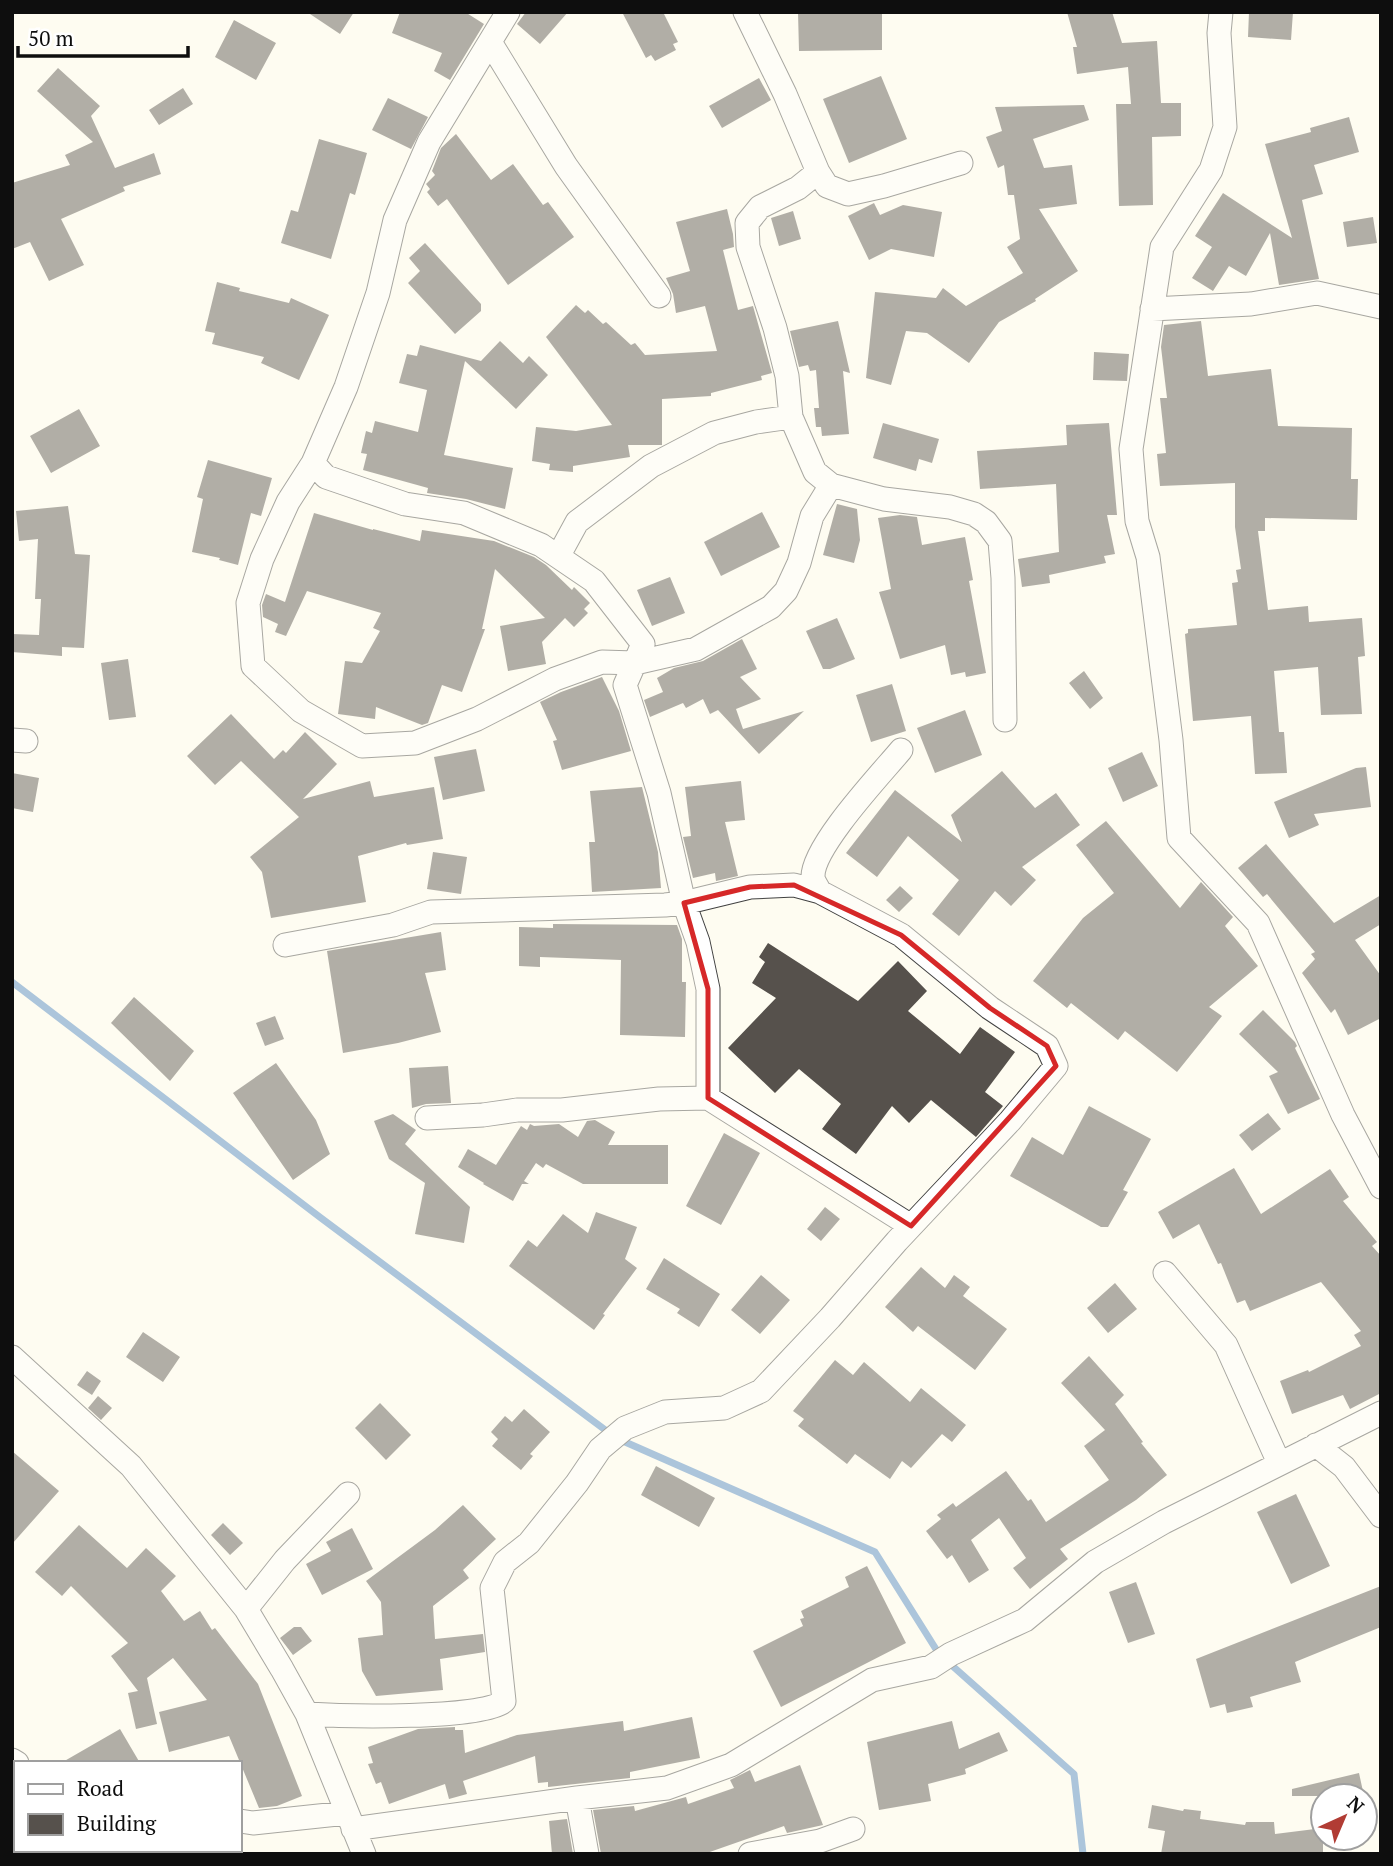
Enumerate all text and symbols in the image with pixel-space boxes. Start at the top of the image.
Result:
scale bar [18,14,187,58]
text: 50 m [28,24,74,52]
legend [14,1761,242,1852]
text: Road [77,1774,124,1802]
north arrow [1309,1782,1379,1852]
text: N [1342,1790,1370,1819]
text: Building [77,1809,157,1837]

